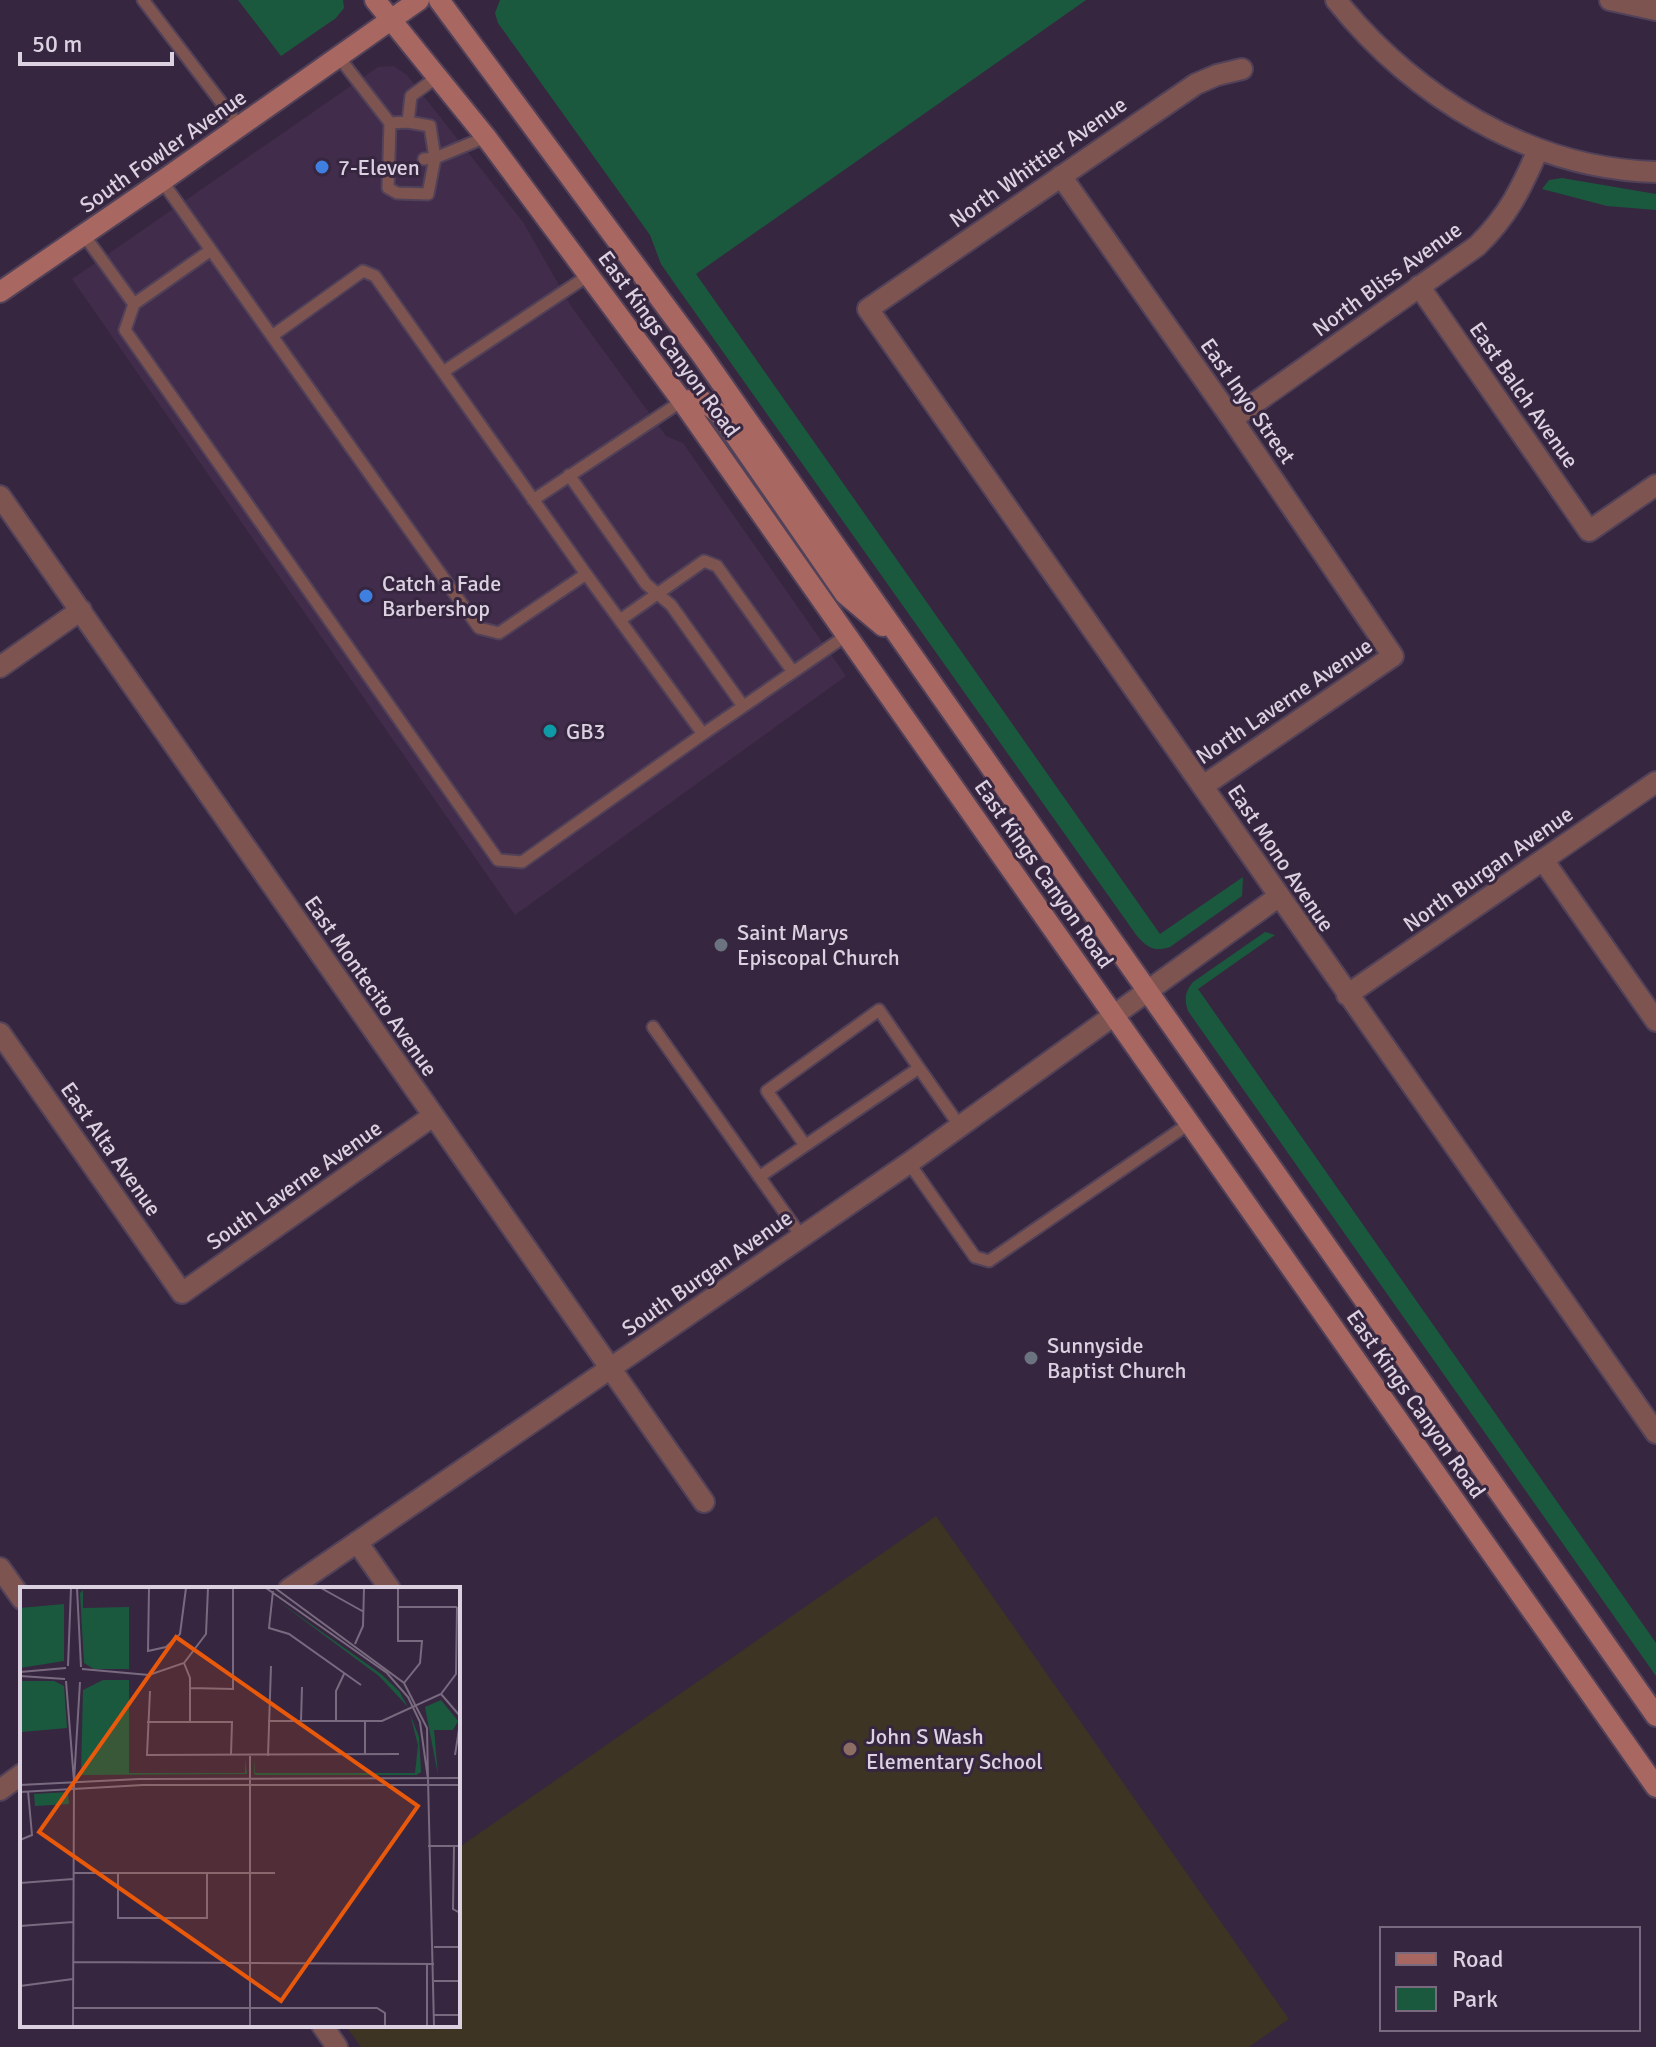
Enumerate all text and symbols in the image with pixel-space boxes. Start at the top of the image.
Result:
scale bar [20,16,172,66]
text: 50 m [32,29,82,59]
street label: South Fowler Avenue [74,83,252,219]
street label: North Whittier Avenue [944,91,1132,233]
place label: 7-Eleven [338,154,420,181]
marker: 7-Eleven [313,158,331,176]
street label: North Bliss Avenue [1307,216,1467,342]
street label: East Kings Canyon Road [592,245,746,443]
street label: East Balch Avenue [1464,317,1584,473]
street label: East Inyo Street [1195,333,1301,469]
place label: Catch a Fade Barbershop [382,570,501,622]
marker: Catch a Fade Barbershop [357,587,375,605]
street label: North Laverne Avenue [1191,632,1377,770]
place label: GB3 [566,718,605,745]
marker: GB3 [541,722,559,740]
street label: East Kings Canyon Road [969,774,1119,974]
street label: East Mono Avenue [1222,779,1340,937]
street label: North Burgan Avenue [1398,800,1578,938]
street label: East Montecito Avenue [298,890,444,1082]
place label: Saint Marys Episcopal Church [737,919,900,971]
marker: Saint Marys Episcopal Church [712,936,730,954]
street label: East Alta Avenue [55,1077,167,1221]
street label: South Laverne Avenue [201,1114,387,1256]
street label: South Burgan Avenue [617,1204,797,1342]
street label: East Kings Canyon Road [1341,1304,1491,1504]
place label: Sunnyside Baptist Church [1047,1332,1186,1384]
marker: Sunnyside Baptist Church [1022,1349,1040,1367]
inset map [20,1587,460,2027]
place label: John S Wash Elementary School [866,1723,1043,1775]
marker: John S Wash Elementary School [841,1740,859,1758]
legend [1380,1927,1640,2031]
text: Road [1452,1944,1503,1974]
text: Park [1452,1984,1498,2014]

